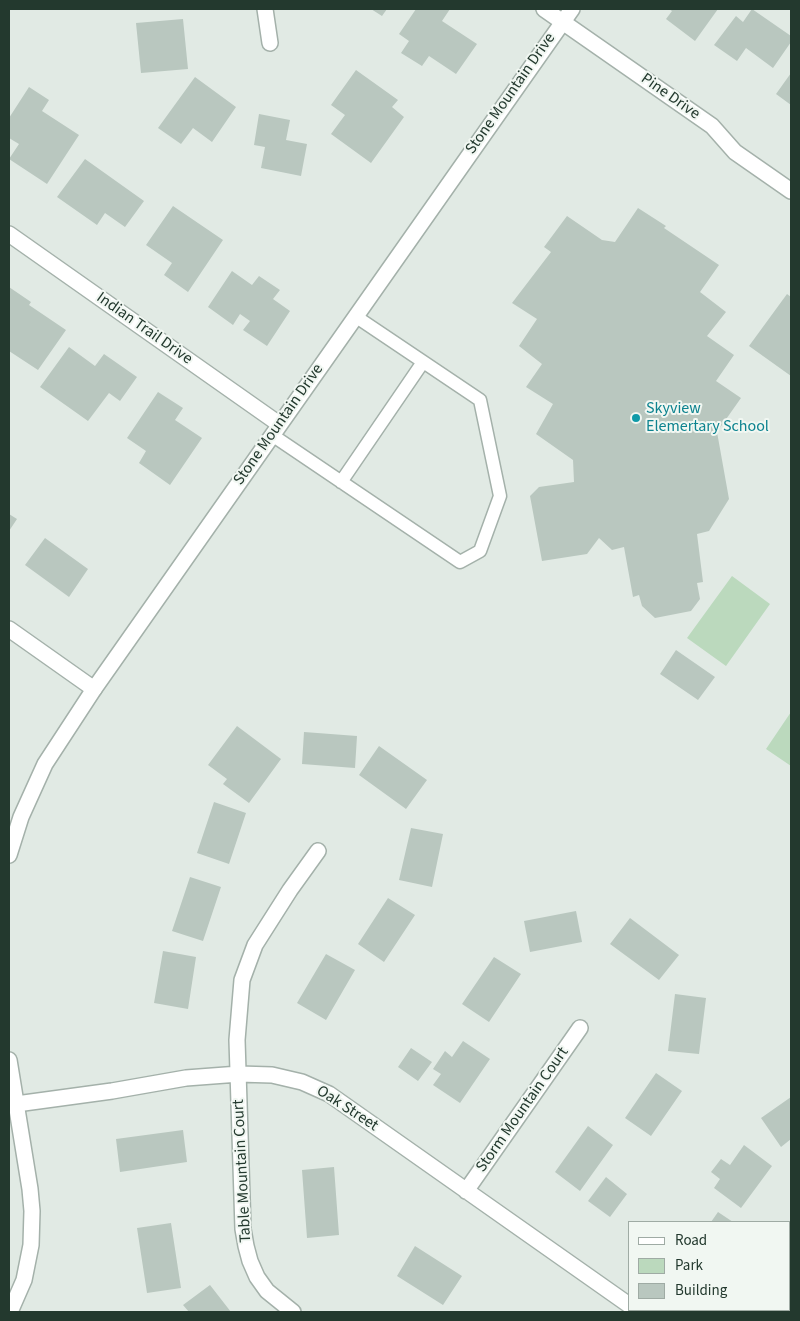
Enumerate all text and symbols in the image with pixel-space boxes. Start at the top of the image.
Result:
street label: Stone Mountain Drive [462,30,560,158]
street label: Pine Drive [637,70,703,124]
street label: Indian Trail Drive [92,289,196,369]
street label: Stone Mountain Drive [230,361,328,489]
place label: Skyview Elemertary School [646,399,769,437]
marker: Skyview Elemertary School [630,412,642,424]
street label: Storm Mountain Court [473,1044,573,1176]
street label: Oak Street [312,1082,382,1136]
street label: Table Mountain Court [230,1099,256,1243]
legend [628,1221,790,1311]
text: Road [675,1230,707,1251]
text: Park [675,1255,703,1276]
text: Building [675,1280,727,1301]

